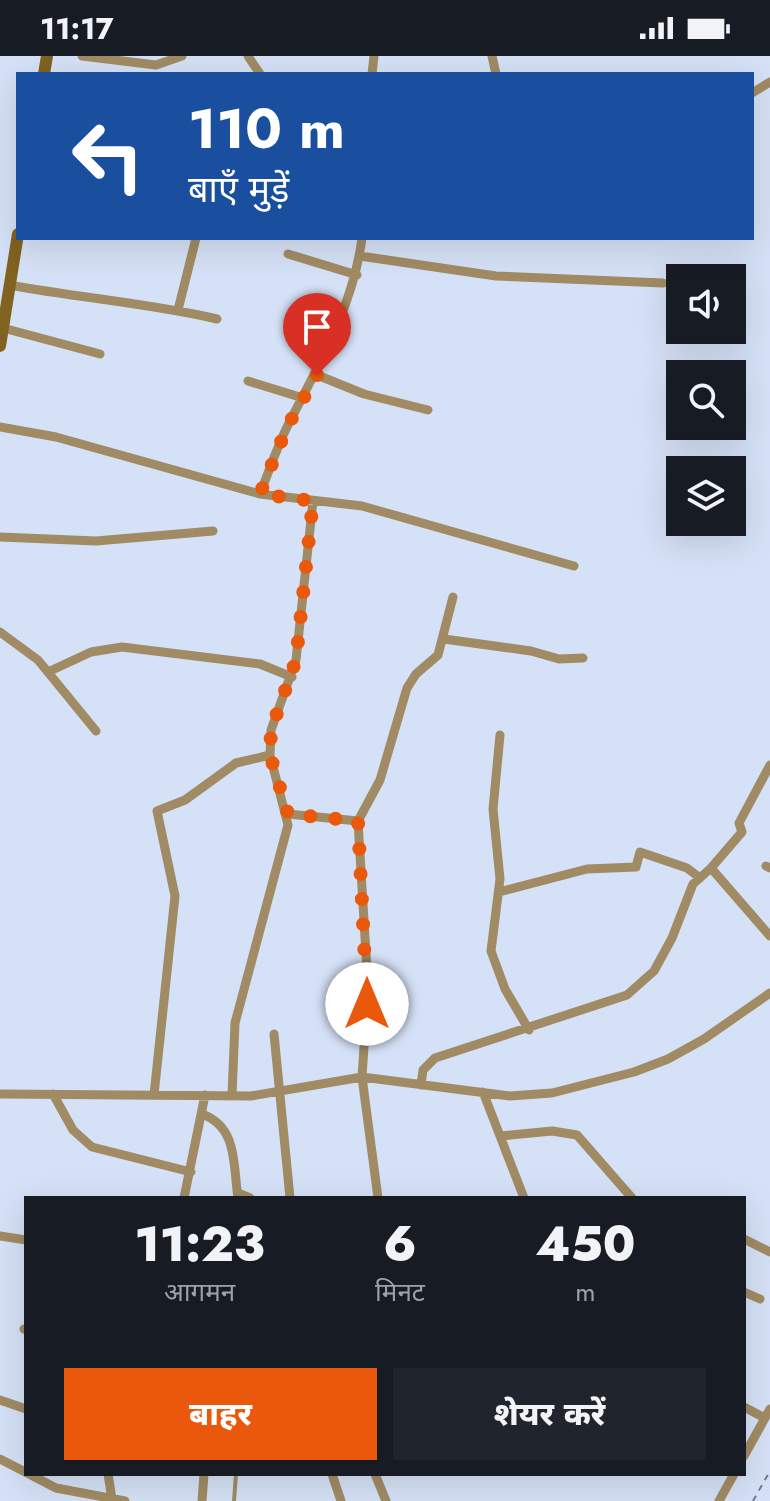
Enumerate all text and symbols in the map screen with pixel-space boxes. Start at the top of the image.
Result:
text: 11:17 [40,7,114,50]
text: 110 m [188,88,345,169]
icon: left [56,104,160,208]
text: बाएँ मुड़ें [188,163,289,215]
map controls [666,264,746,536]
button: sound [666,264,746,344]
pin [283,293,351,375]
icon: arrive [295,305,339,349]
button: search [666,360,746,440]
button: layers [666,456,746,536]
position arrow [325,962,409,1046]
text: 11:23 [135,1210,265,1279]
text: 6 [383,1210,417,1279]
text: 450 [536,1210,635,1279]
text: आगमन [164,1273,235,1311]
text: मिनट [375,1273,425,1311]
text: m [575,1273,596,1311]
button: बाहर [64,1368,377,1460]
button: शेयर करें [393,1368,706,1460]

